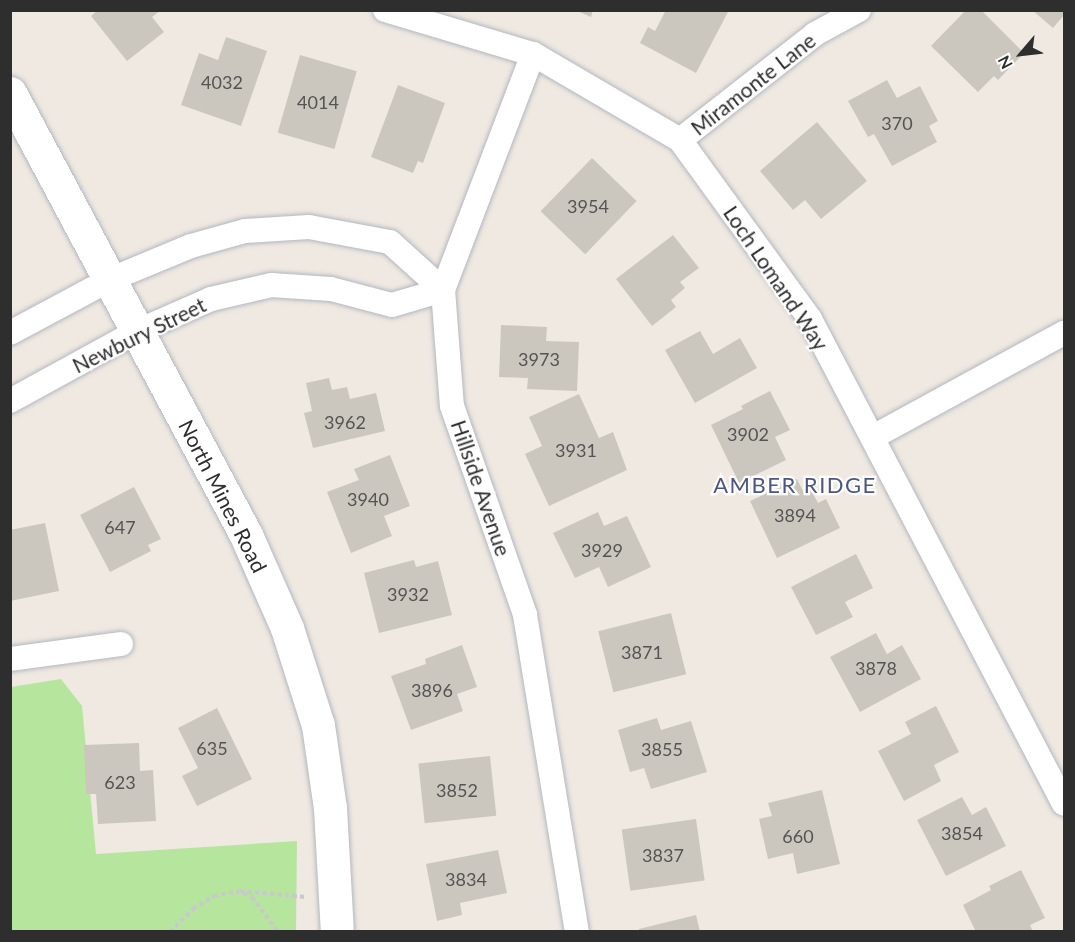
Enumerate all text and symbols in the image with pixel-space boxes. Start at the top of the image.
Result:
north arrow [991,24,1051,84]
street label: Miramonte Lane [686,28,820,140]
text: N [993,53,1016,73]
house number: 4032 [201,71,243,93]
house number: 4014 [297,91,339,113]
house number: 370 [881,112,913,134]
house number: 3954 [567,195,609,217]
street label: Loch Lomand Way [718,201,834,355]
street label: Newbury Street [68,292,210,378]
house number: 3973 [518,348,560,370]
house number: 3962 [324,411,366,433]
street label: North Mines Road [174,415,272,577]
street label: Hillside Avenue [446,416,516,560]
house number: 3902 [727,423,769,445]
house number: 3931 [555,439,597,461]
district label: AMBER RIDGE [713,472,877,498]
house number: 3940 [347,488,389,510]
house number: 3894 [774,504,816,526]
house number: 647 [104,516,136,538]
house number: 3929 [581,539,623,561]
house number: 3932 [387,583,429,605]
house number: 3871 [621,641,663,663]
house number: 3878 [855,657,897,679]
house number: 3896 [411,679,453,701]
house number: 635 [196,737,228,759]
house number: 3855 [641,738,683,760]
house number: 623 [104,771,136,793]
house number: 3852 [436,779,478,801]
house number: 3854 [941,822,983,844]
house number: 660 [782,825,814,847]
house number: 3837 [642,844,684,866]
house number: 3834 [445,868,487,890]

